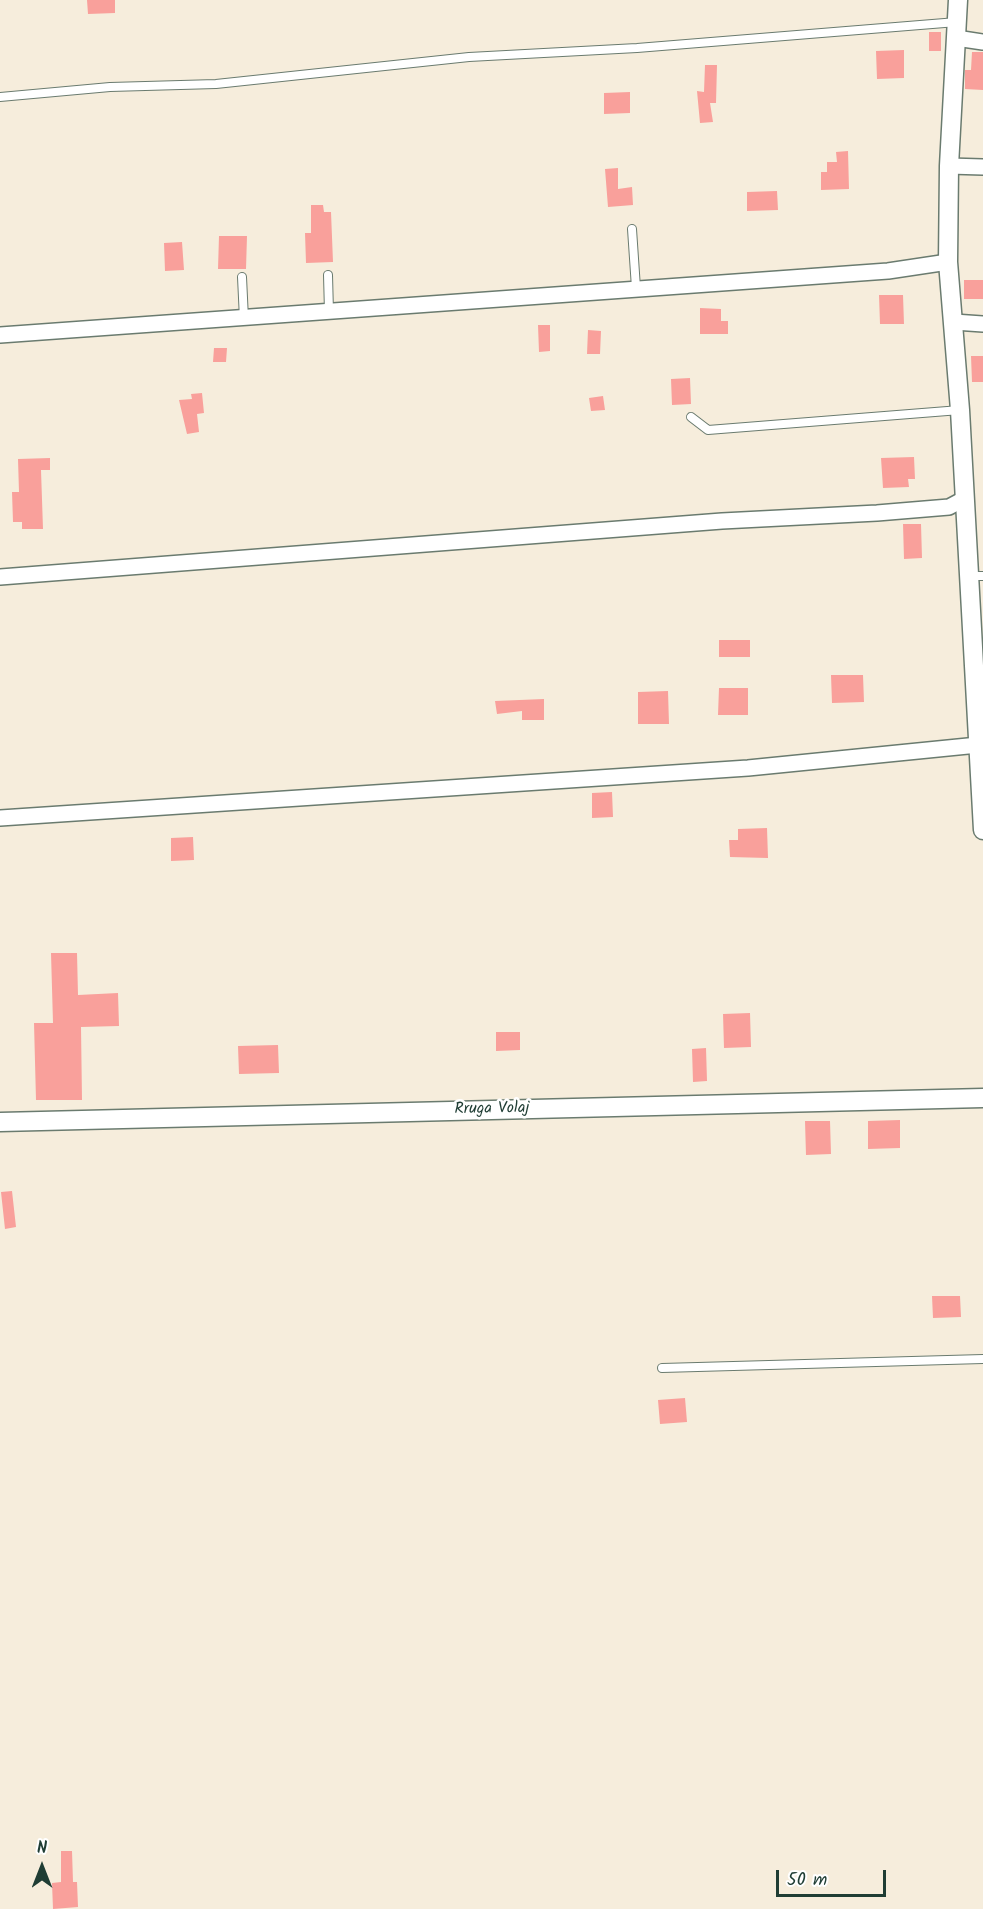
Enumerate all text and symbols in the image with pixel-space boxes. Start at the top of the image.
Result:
street label: Rruga Volaj [454,1100,530,1120]
text: N [37,1836,47,1861]
north arrow [12,1837,72,1897]
scale bar [779,1858,888,1896]
text: 50 m [787,1866,827,1895]

